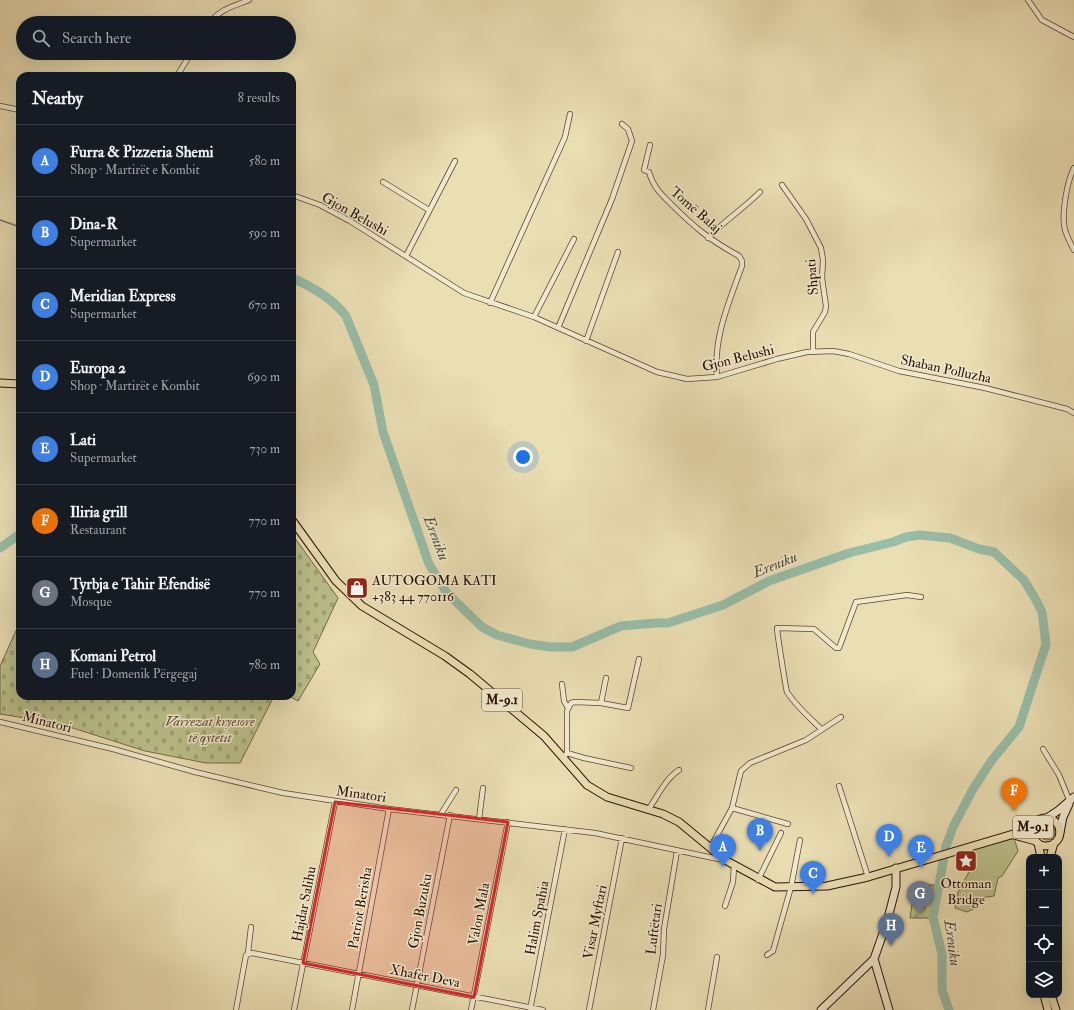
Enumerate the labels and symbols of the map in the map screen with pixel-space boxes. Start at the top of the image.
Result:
street label: Tomë Balaj [667,183,725,237]
street label: Gjon Belushi [319,189,392,239]
street label: Shpati [802,258,823,296]
street label: Gjon Belushi [700,341,776,375]
street label: Shaban Polluzha [899,351,993,387]
your location [513,447,533,467]
water label: Ereniku [418,512,453,563]
water label: Ereniku [749,547,800,583]
place label: AUTOGOMA KATI +383 44 770116 [371,572,497,605]
shop icon: AUTOGOMA KATI +383 44 770116 [344,575,370,601]
road number: M-9.1 [482,689,522,711]
street label: Minatori [20,708,74,736]
park label: Varrezat kryesore të qytetit [165,713,255,746]
pin: F [1001,778,1027,811]
street label: Minatori [335,782,387,806]
road number: M-9.1 [1013,816,1053,838]
pin: B [747,818,773,851]
pin: D [876,824,902,857]
pin: A [710,834,736,867]
pin: E [908,835,934,868]
place icon: Ottoman Bridge [953,848,979,874]
pin: C [800,861,826,894]
street label: Hajdar Salihu [288,865,320,943]
street label: Patriot Berisha [344,865,376,950]
street label: Gjon Buzuku [404,872,436,950]
place label: Ottoman Bridge [940,875,992,908]
street label: Halim Spahia [521,879,554,957]
street label: Valon Mala [465,881,493,947]
pin: G [907,881,933,914]
street label: Visar Myftari [579,883,612,961]
street label: Luftëtari [642,902,666,956]
pin: H [878,913,904,946]
water label: Ereniku [939,918,965,967]
street label: Xhafer Deva [388,961,462,991]

